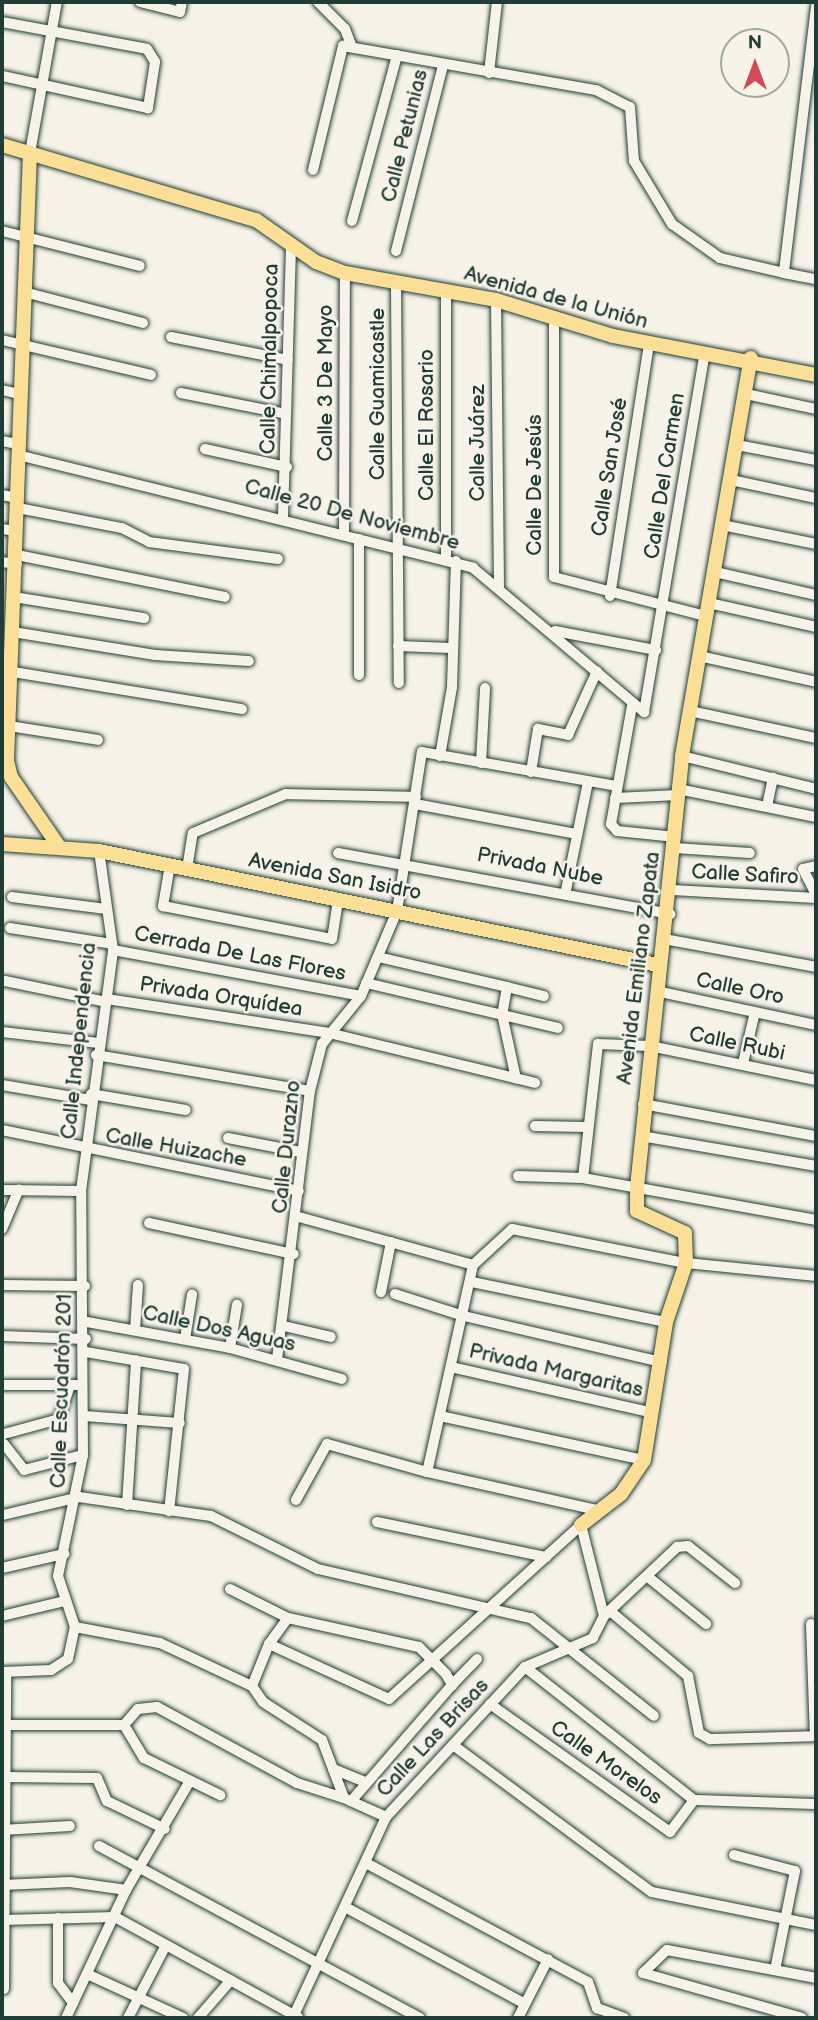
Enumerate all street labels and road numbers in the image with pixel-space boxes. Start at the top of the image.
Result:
street label: Calle Petunias [376,67,434,205]
street label: Avenida de la Unión [461,261,651,335]
street label: Calle Chimalpopoca [256,263,284,455]
street label: Calle 3 De Mayo [313,305,339,461]
street label: Calle Guamicastle [365,308,391,480]
street label: Calle El Rosario [414,349,440,501]
street label: Calle Juárez [465,384,491,502]
street label: Calle Del Carmen [639,391,691,561]
street label: Calle San José [586,395,634,539]
street label: Calle De Jesús [522,414,548,556]
street label: Calle 20 De Noviembre [242,474,462,556]
street label: Privada Nube [475,842,605,892]
street label: Avenida San Isidro [246,848,424,906]
street label: Avenida Emiliano Zapata [612,850,666,1086]
street label: Calle Safiro [690,860,800,890]
street label: Cerrada De Las Flores [132,921,348,987]
street label: Calle Independencia [56,941,102,1141]
street label: Calle Oro [694,967,786,1011]
street label: Privada Orquídea [138,972,304,1022]
street label: Calle Rubi [687,1022,787,1066]
street label: Calle Durazno [267,1079,307,1215]
street label: Calle Huizache [103,1123,249,1173]
street label: Calle Escuadrón 201 [46,1293,78,1489]
street label: Calle Dos Aguas [140,1300,298,1358]
street label: Privada Margaritas [466,1339,646,1403]
street label: Calle Las Brisas [372,1673,494,1803]
street label: Calle Morelos [545,1715,667,1811]

